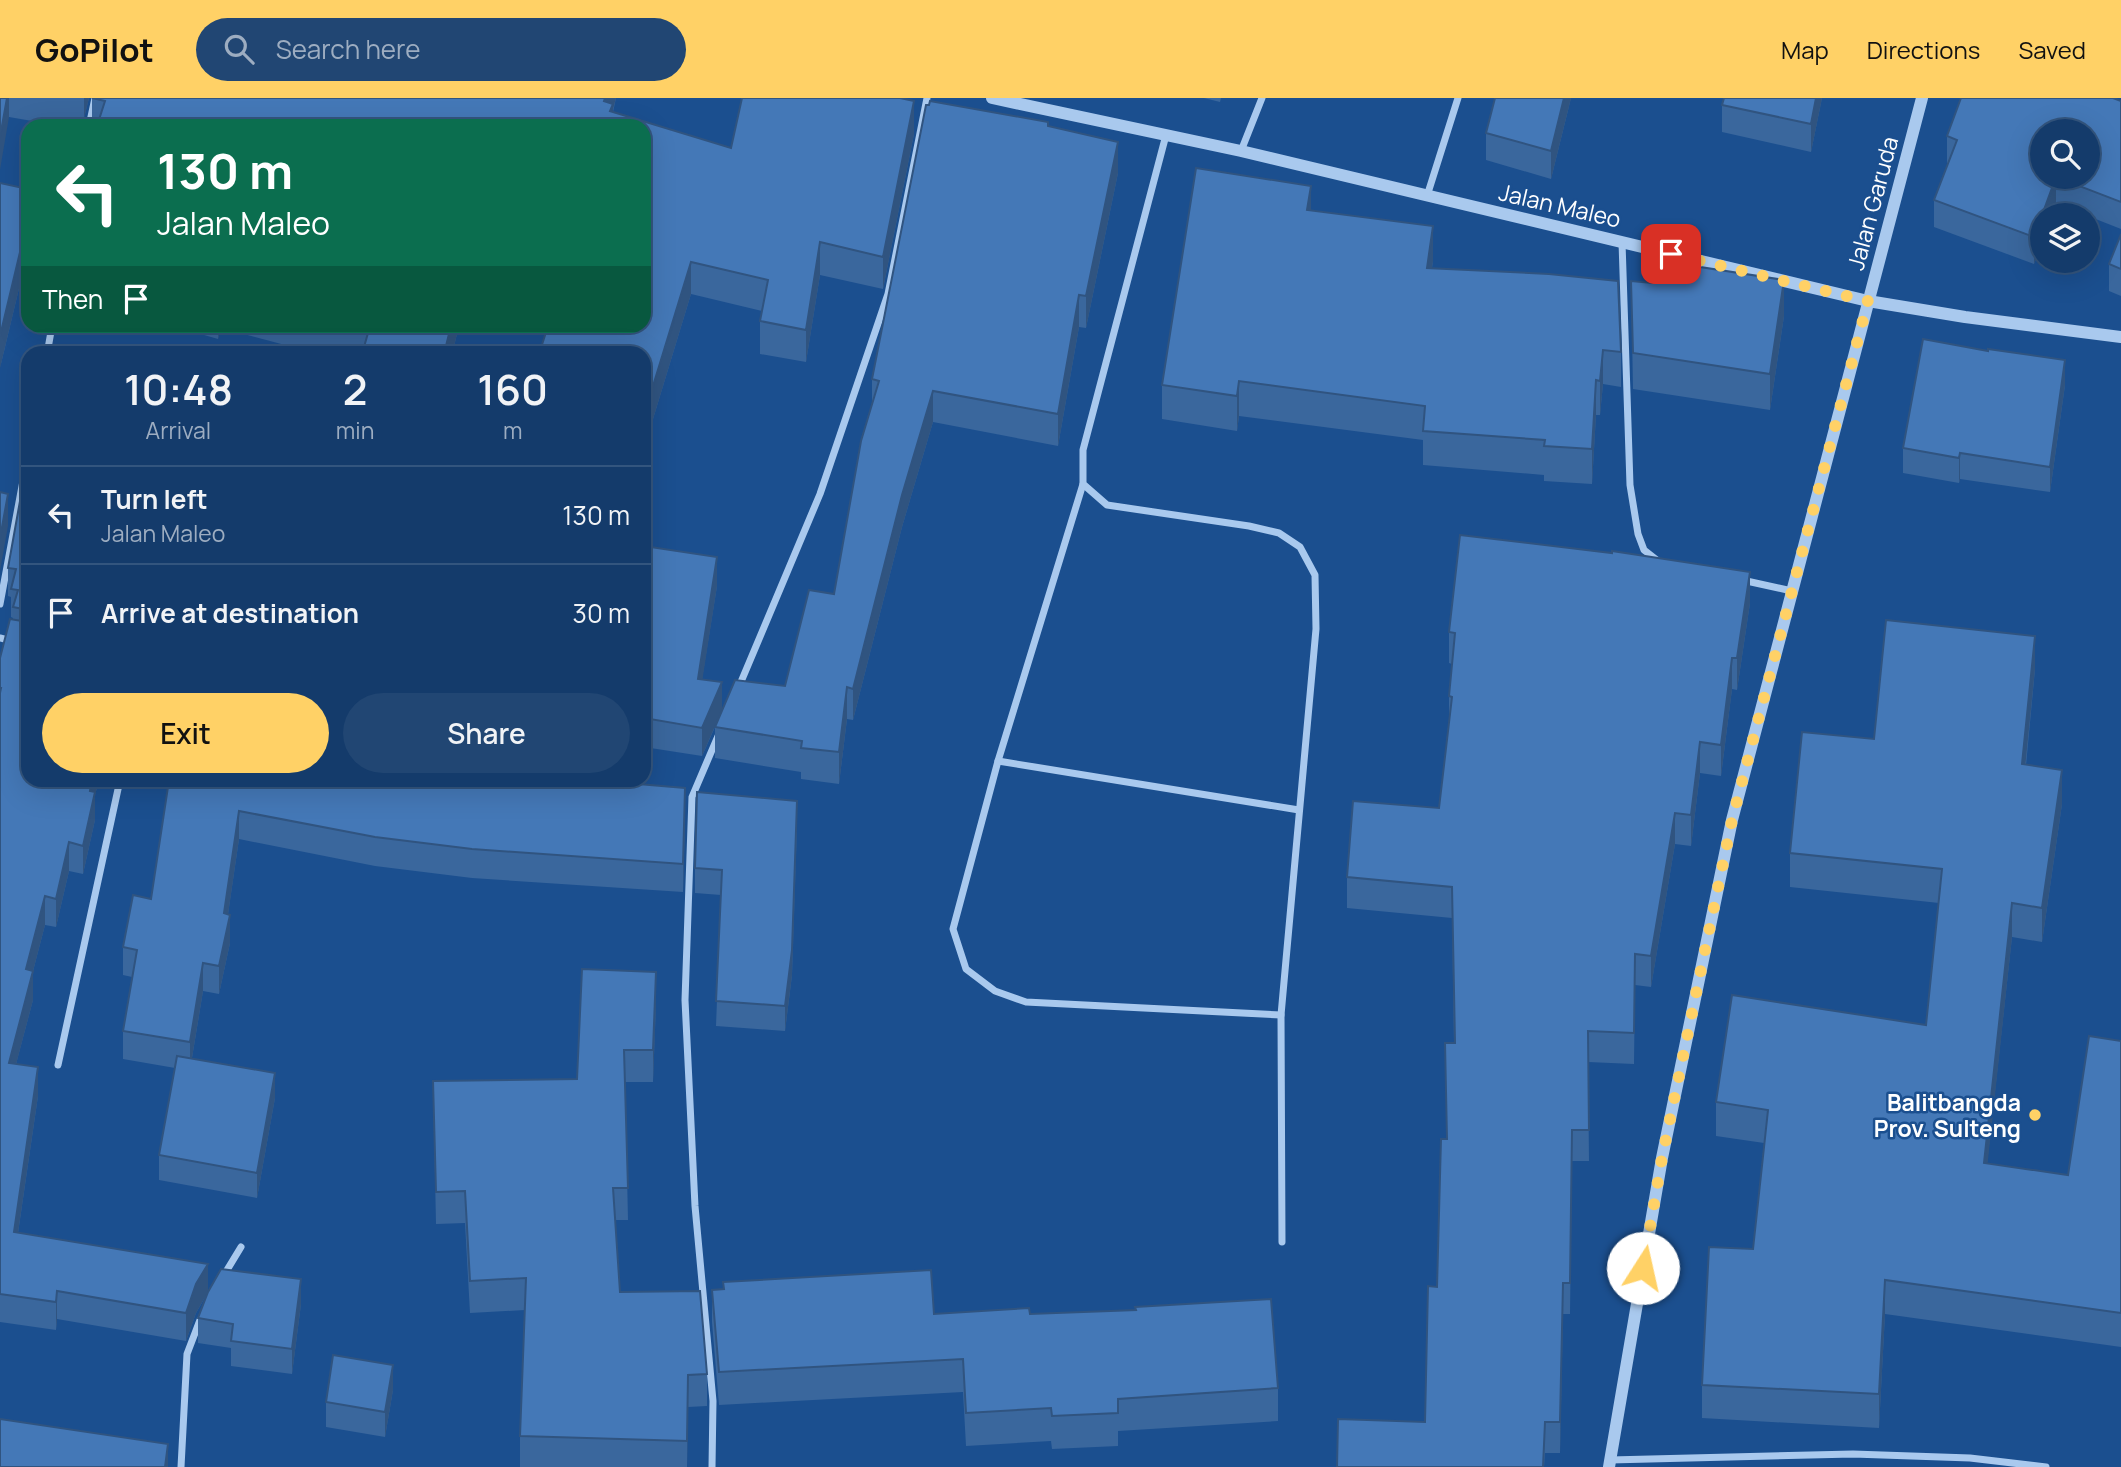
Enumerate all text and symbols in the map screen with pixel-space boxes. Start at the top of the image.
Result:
search box [196,18,686,81]
text: GoPilot [35,27,154,72]
icon: search [220,30,258,68]
text: Search here [276,31,420,67]
text: Map [1781,33,1829,66]
text: Directions [1867,33,1980,66]
text: Saved [2018,33,2086,66]
map controls [2030,119,2100,273]
button: search [2030,119,2100,189]
street label: Jalan Garuda [1839,133,1905,273]
text: 130 m [157,137,293,204]
icon: left [42,147,133,238]
street label: Jalan Maleo [1496,175,1624,235]
text: Jalan Maleo [157,201,330,245]
button: layers [2030,203,2100,273]
pin [1641,224,1701,284]
icon: arrive [1652,235,1690,273]
icon: arrive [117,280,155,318]
text: Then [42,281,103,317]
text: 10:48 [124,360,233,418]
text: 2 [343,360,367,418]
text: 160 [477,360,548,418]
text: Arrival [146,414,211,446]
text: min [336,414,374,446]
text: m [503,414,522,446]
text: Turn left [101,481,208,517]
icon: left [42,496,80,534]
text: 130 m [562,497,630,533]
text: Jalan Maleo [101,517,225,549]
icon: arrive [42,594,80,632]
text: Arrive at destination [101,595,359,631]
text: 30 m [573,595,630,631]
button: Exit [42,693,329,773]
button: Share [343,693,630,773]
place label: Balitbangda Prov. Sulteng [1874,1086,2021,1144]
marker: Balitbangda Prov. Sulteng [2027,1107,2043,1123]
position arrow [1606,1231,1680,1305]

